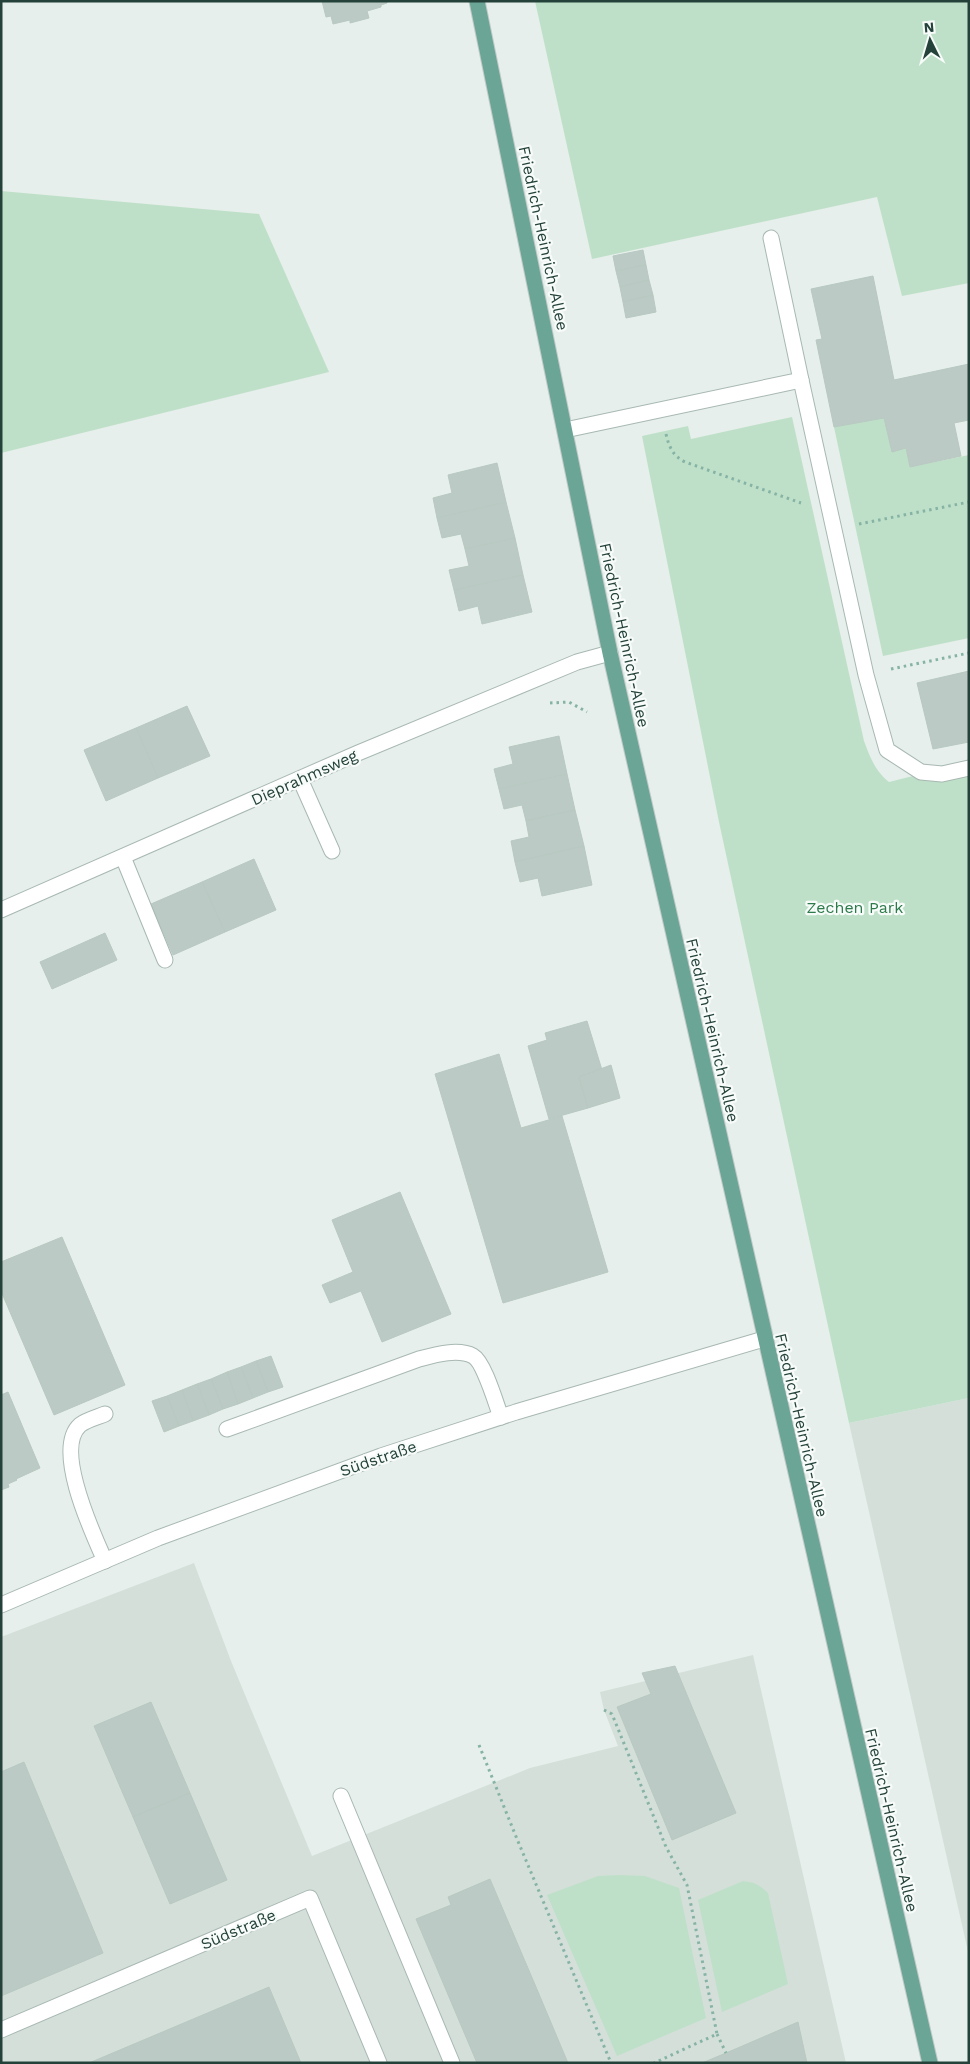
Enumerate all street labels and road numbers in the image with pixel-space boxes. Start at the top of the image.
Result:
street label: Friedrich-Heinrich-Allee [515,144,572,332]
street label: Friedrich-Heinrich-Allee [596,541,653,729]
street label: Dieprahmsweg [248,745,361,809]
street label: Friedrich-Heinrich-Allee [682,936,743,1124]
street label: Friedrich-Heinrich-Allee [771,1331,832,1519]
street label: Südstraße [337,1437,419,1480]
street label: Friedrich-Heinrich-Allee [861,1726,922,1914]
street label: Südstraße [198,1905,279,1954]

